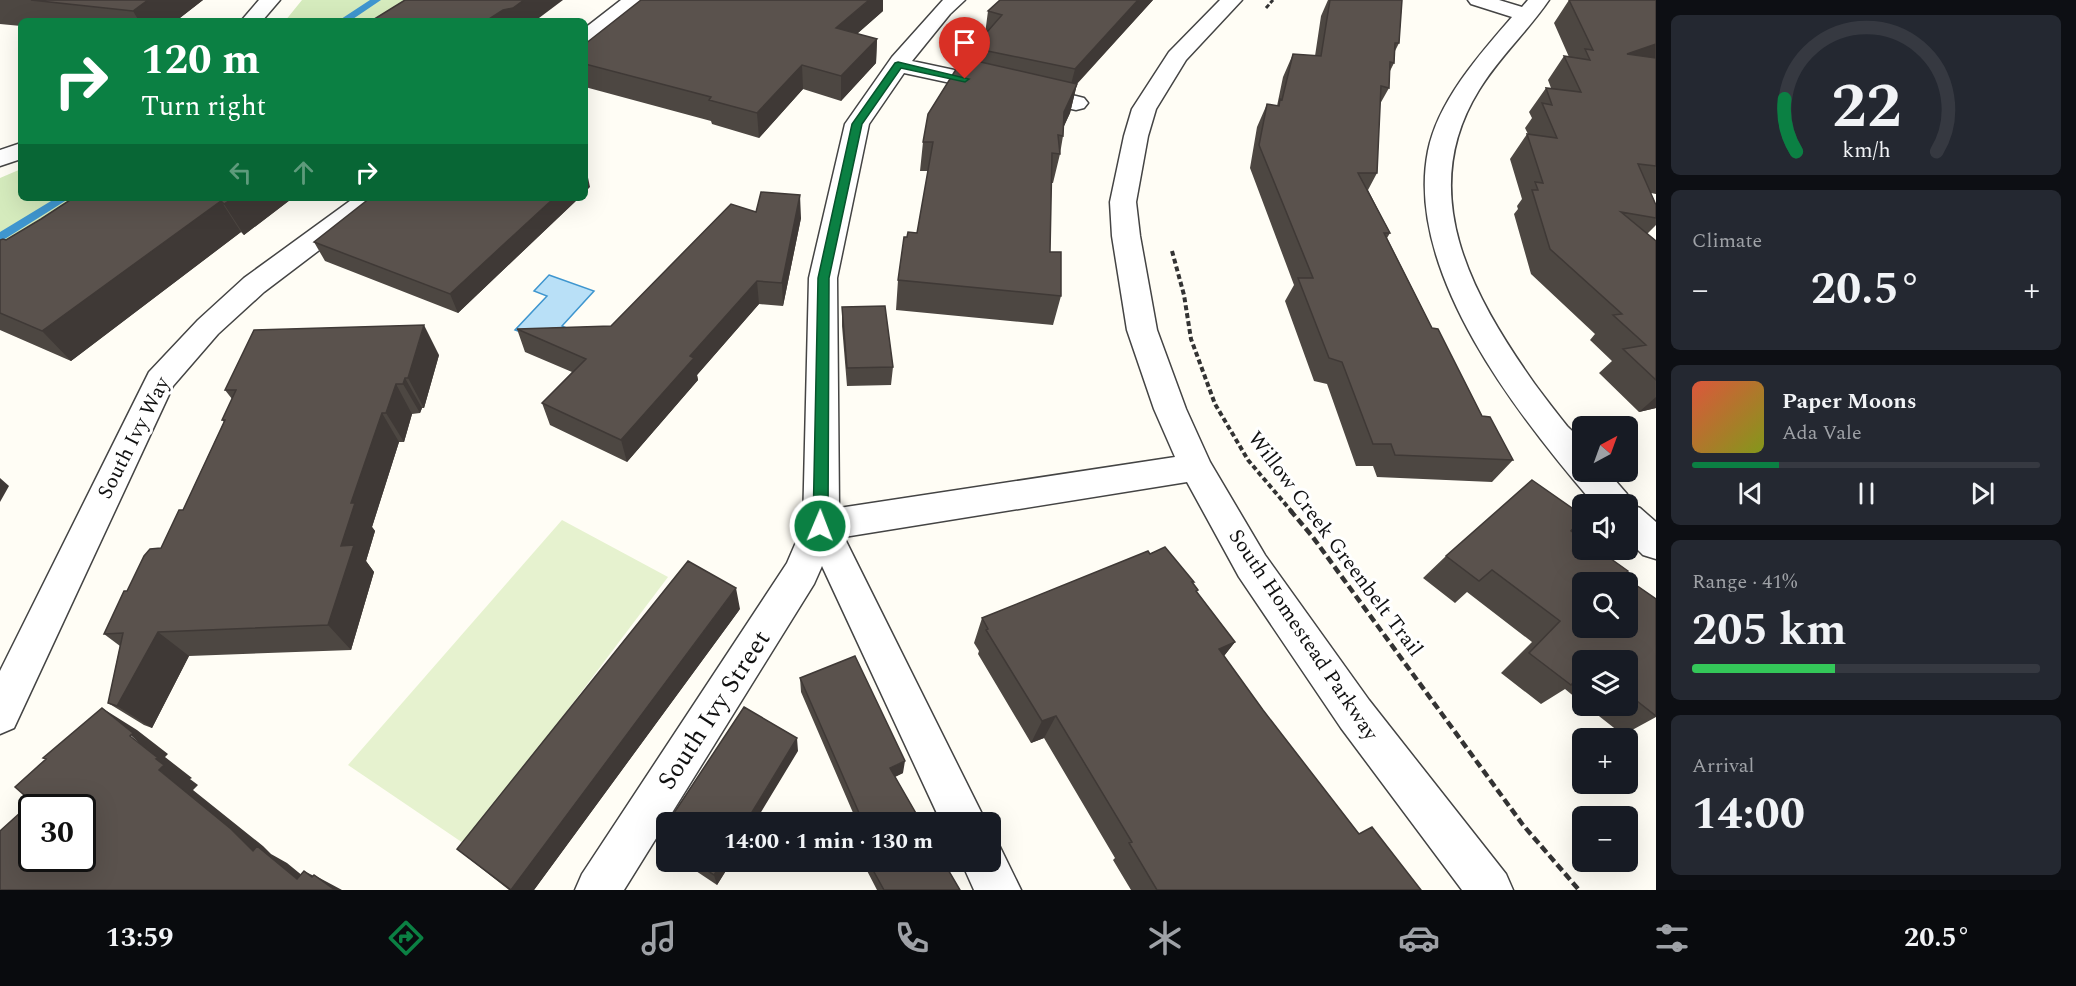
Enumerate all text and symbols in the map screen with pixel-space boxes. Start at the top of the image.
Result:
pin [939,17,990,79]
icon: arrive [948,26,981,59]
text: 120 m [141,29,260,92]
icon: right [42,42,120,120]
text: 22 [1831,60,1901,155]
text: Turn right [141,86,266,128]
text: km/h [1842,134,1890,167]
icon: left [224,156,257,189]
icon: ahead [287,156,320,189]
icon: right [350,156,383,189]
text: Climate [1692,226,1762,256]
text: 20.5° [1811,255,1921,324]
text: − [1692,265,1709,315]
text: + [2023,265,2040,315]
street label: South Ivy Way [89,370,179,505]
text: Paper Moons [1782,385,1917,418]
north arrow [1572,416,1638,482]
map controls [1572,416,1638,872]
text: Ada Vale [1782,418,1862,448]
street label: Willow Creek Greenbelt Trail [1239,424,1431,664]
icon: previous [1734,477,1767,510]
icon: pause [1850,477,1883,510]
icon: next [1966,477,1999,510]
position arrow [788,494,852,558]
button: sound [1572,494,1638,560]
street label: South Homestead Parkway [1220,523,1386,748]
text: Range · 41% [1692,567,1797,597]
button: search [1572,572,1638,638]
text: 205 km [1692,596,1847,665]
street label: South Ivy Street [647,622,781,798]
button: layers [1572,650,1638,716]
button: + [1572,728,1638,794]
text: Arrival [1692,751,1754,781]
text: 14:00 [1692,780,1805,849]
speed limit sign: 30 [18,794,96,872]
button: − [1572,806,1638,872]
text: 14:00 · 1 min · 130 m [724,825,933,858]
text: 13:59 [106,917,173,959]
icon: directions [385,917,427,959]
icon: music [638,917,680,959]
icon: phone [891,917,933,959]
icon: climate [1144,917,1186,959]
icon: car [1398,917,1440,959]
icon: filters [1651,917,1693,959]
text: 20.5° [1904,917,1970,959]

